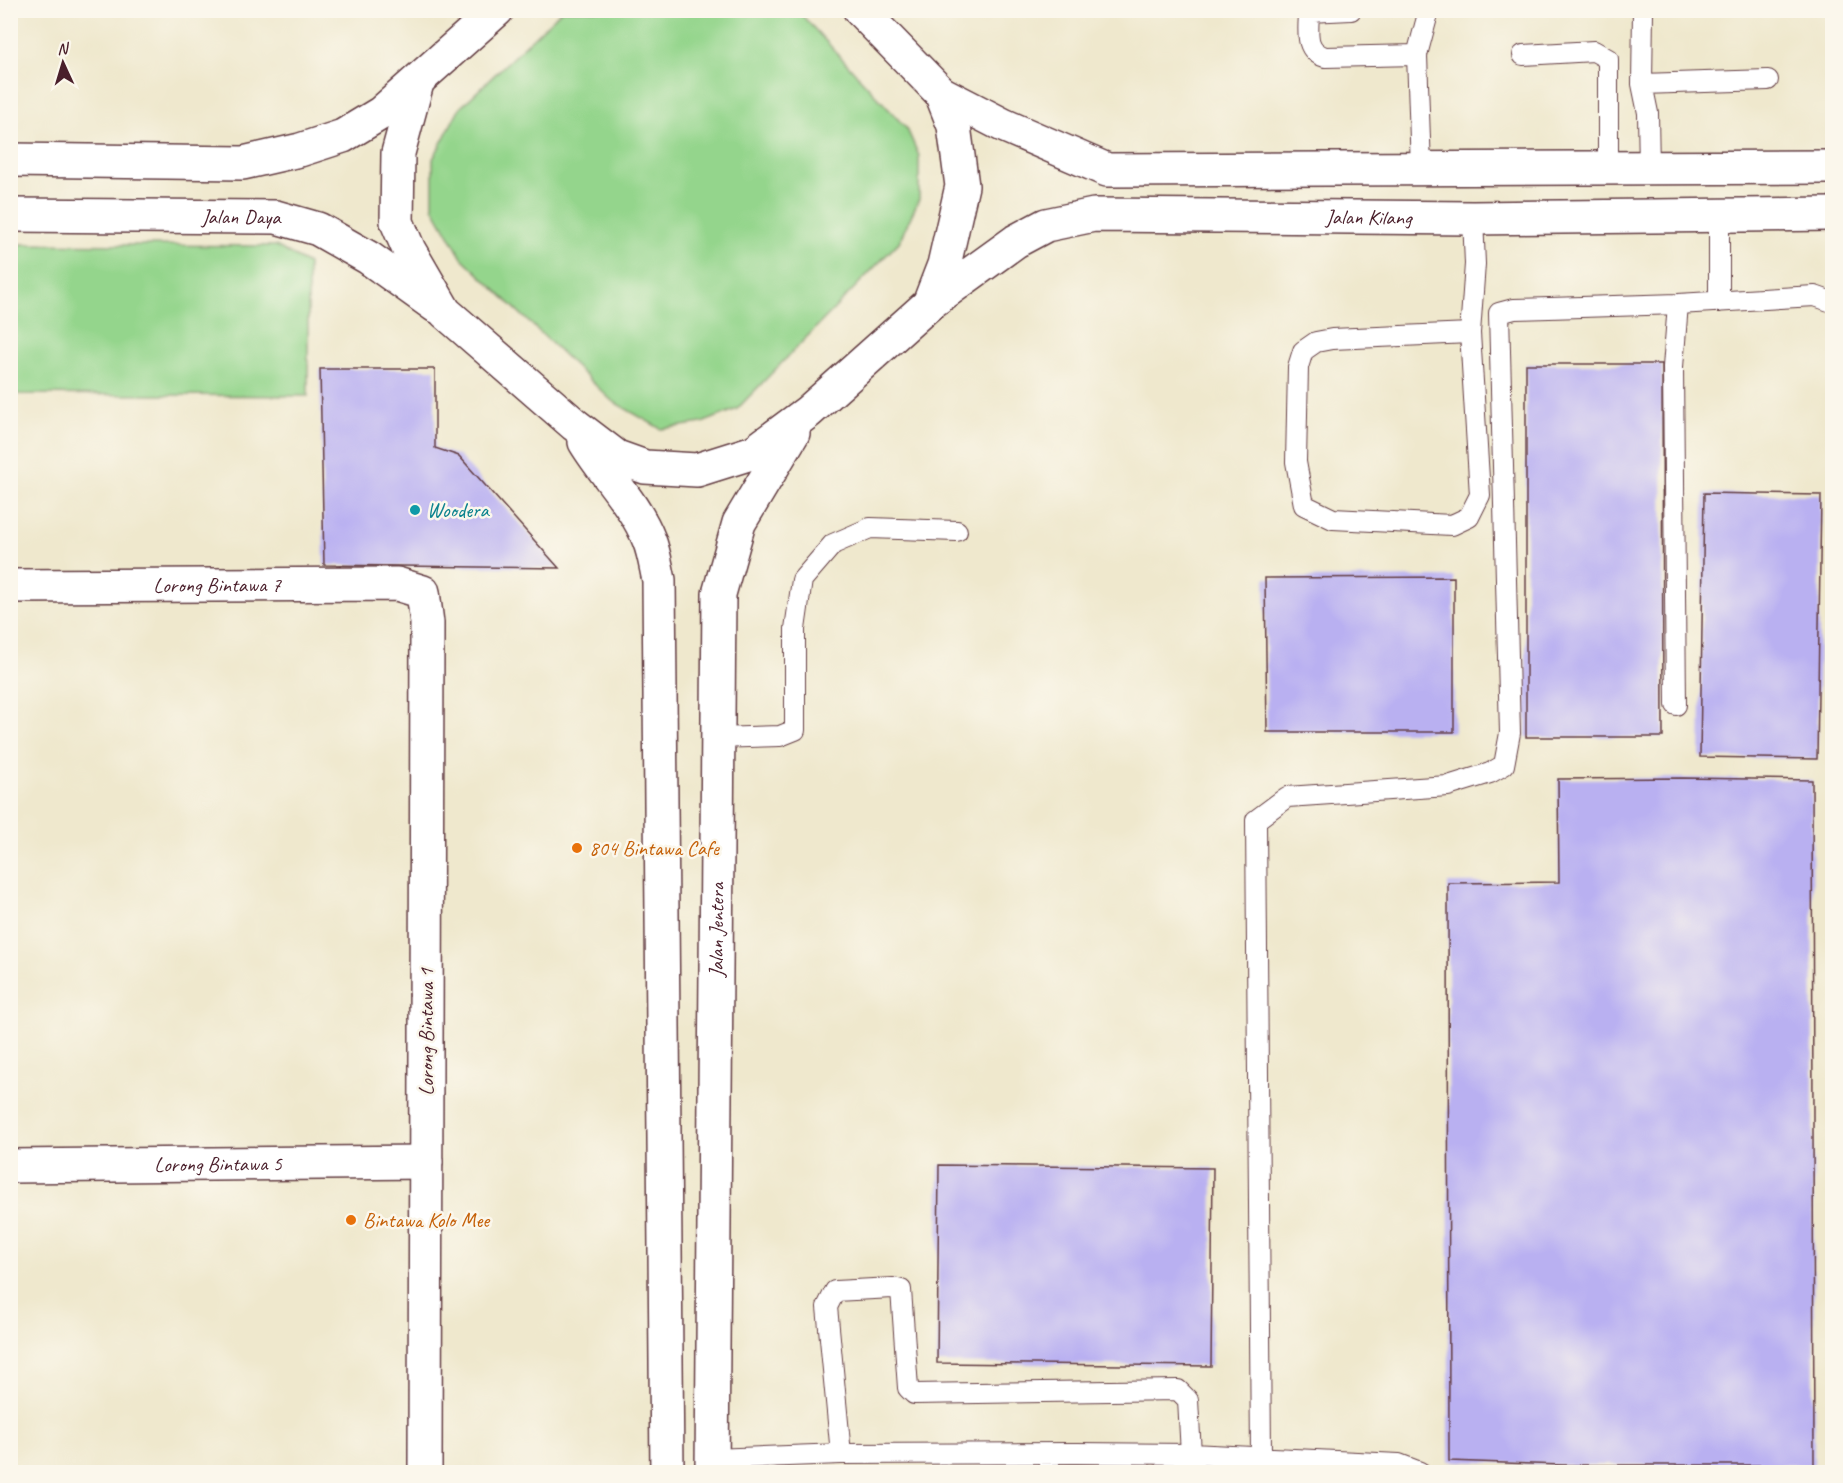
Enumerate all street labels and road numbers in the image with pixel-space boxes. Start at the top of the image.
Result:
street label: Jalan Daya [200,203,282,230]
street label: Jalan Kilang [1324,204,1413,231]
street label: Lorong Bintawa 7 [153,572,282,598]
street label: Jalan Jentera [703,881,730,978]
street label: Lorong Bintawa 1 [413,967,439,1096]
street label: Lorong Bintawa 5 [154,1150,283,1178]

